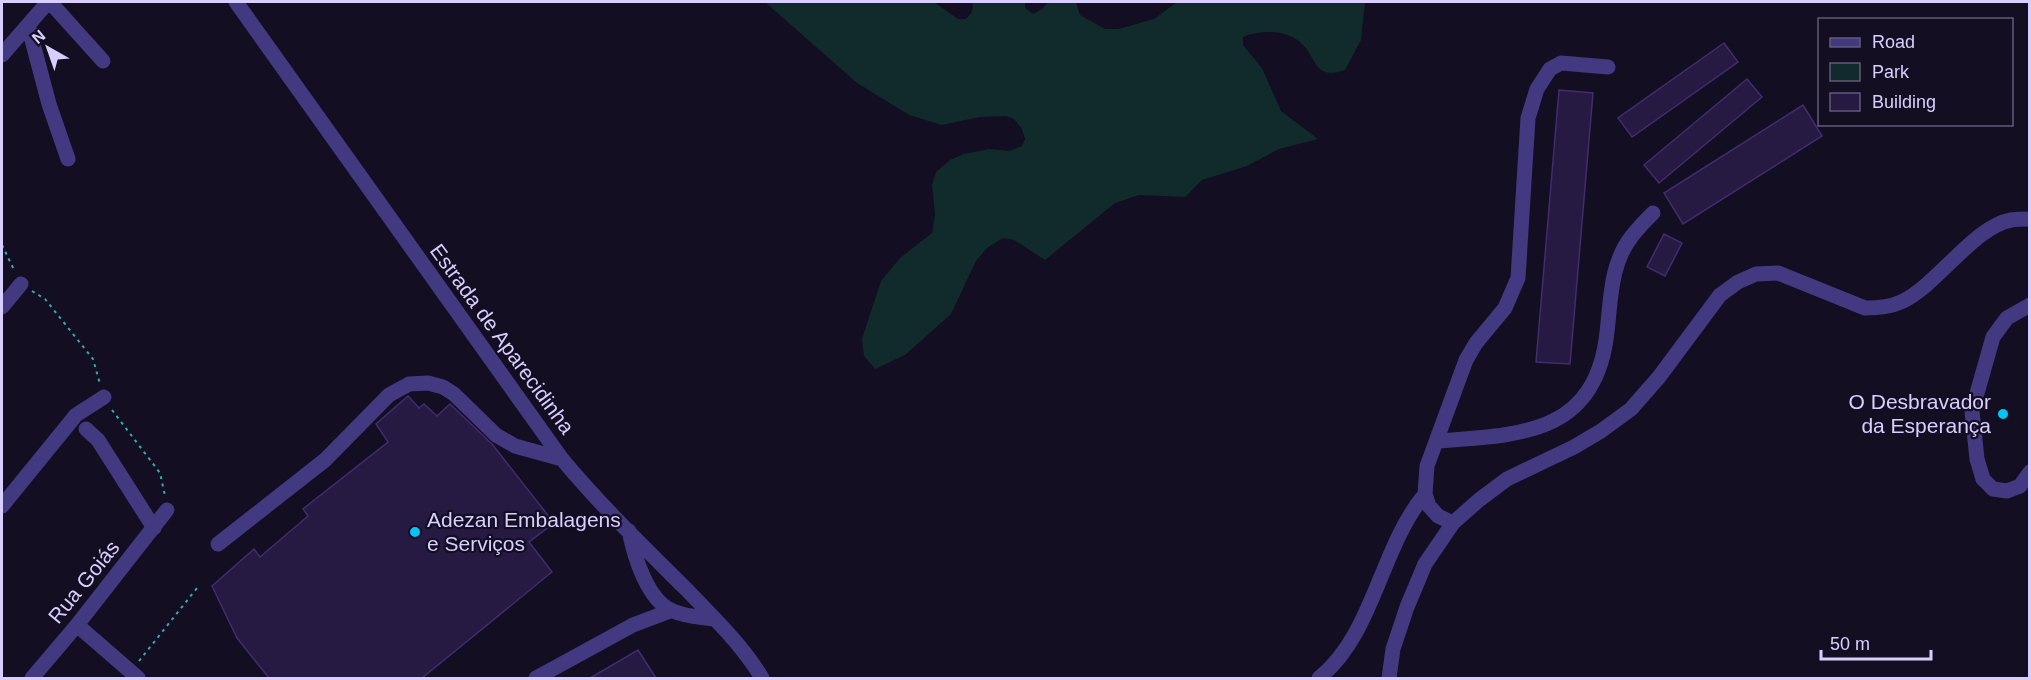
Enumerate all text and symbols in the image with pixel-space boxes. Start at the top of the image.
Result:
north arrow [18,18,78,78]
legend [1818,18,2013,126]
text: N [29,27,49,47]
text: Road [1872,32,1915,52]
text: Park [1872,62,1910,82]
text: Building [1872,92,1936,112]
street label: Estrada de Aparecidinha [426,239,579,438]
place label: O Desbravador da Esperança [1849,390,1991,437]
marker: O Desbravador da Esperança [1996,407,2010,421]
place label: Adezan Embalagens e Serviços [427,508,621,555]
marker: Adezan Embalagens e Serviços [408,525,422,539]
street label: Rua Goiás [43,536,124,627]
scale bar [1821,623,1930,661]
text: 50 m [1830,634,1870,654]

